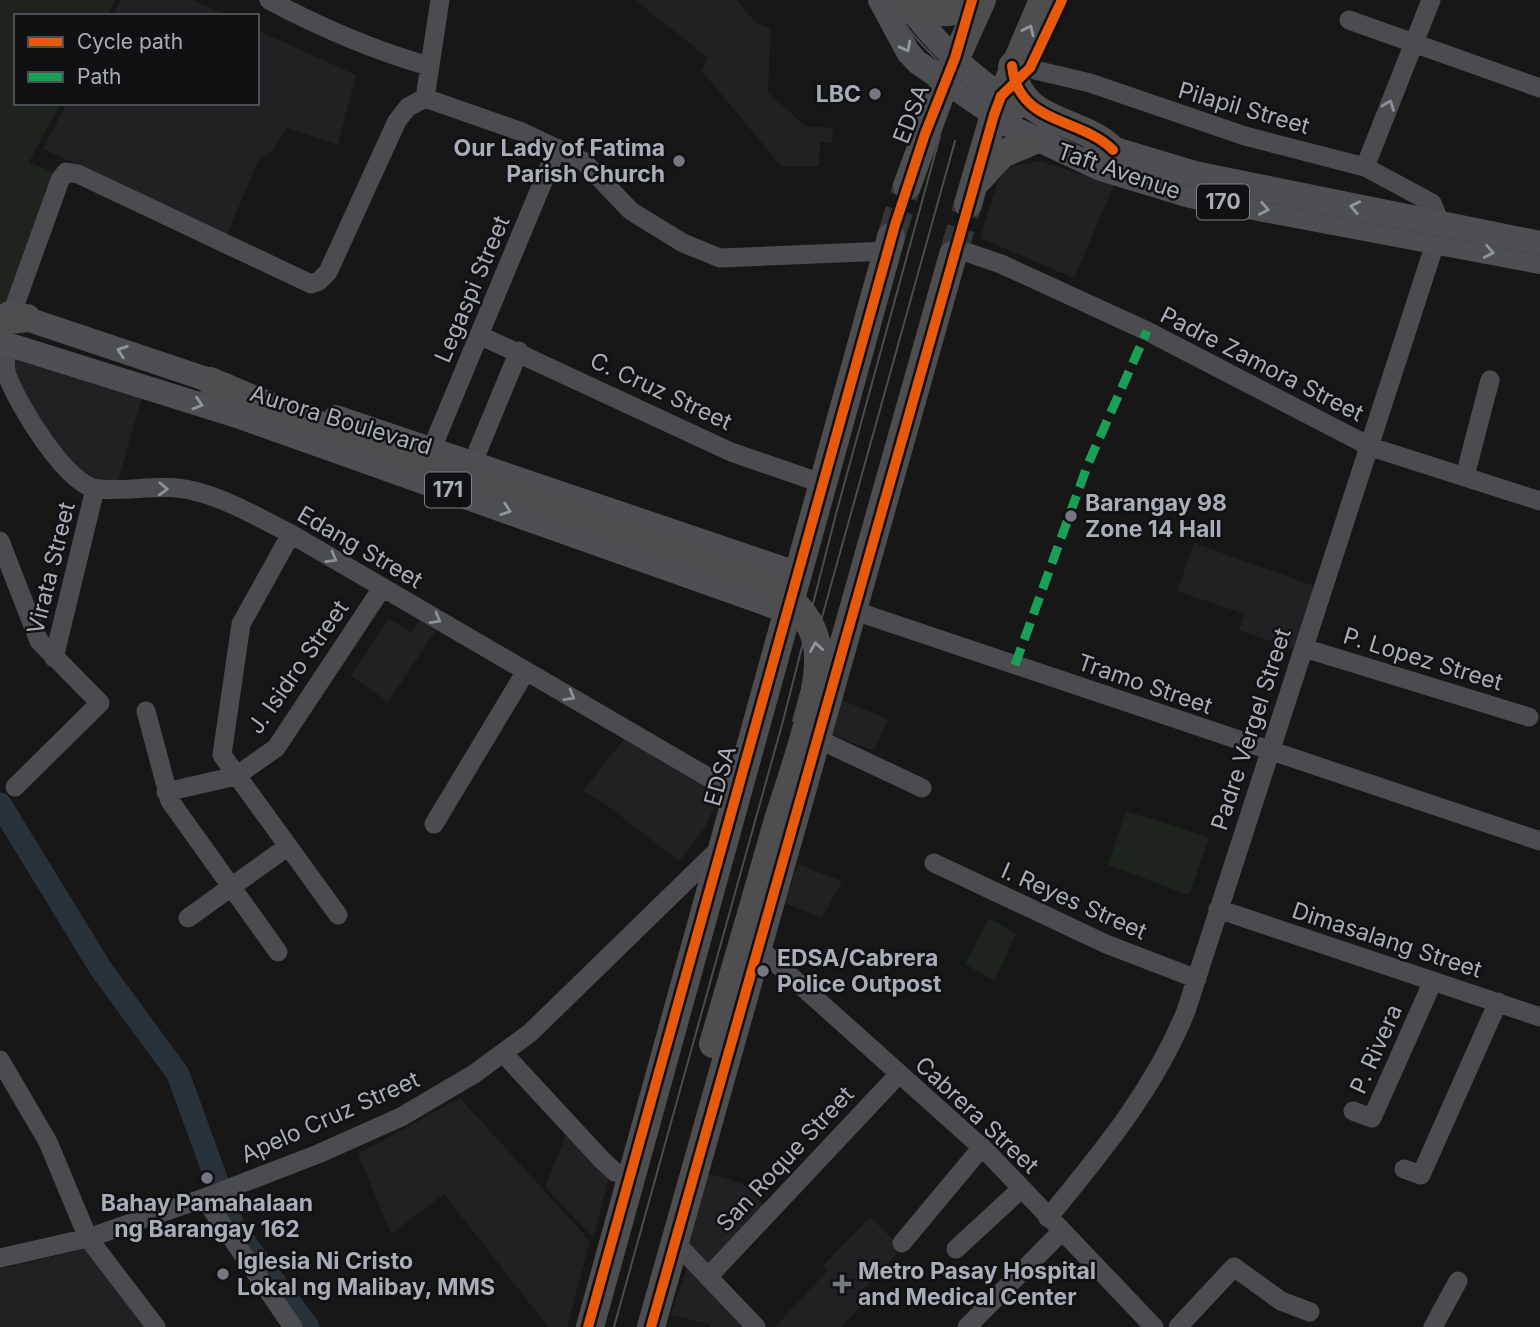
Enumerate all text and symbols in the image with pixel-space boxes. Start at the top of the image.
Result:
legend [14,14,259,105]
one-way arrow [1021,25,1035,38]
text: Cycle path [77,29,183,54]
one-way arrow [898,40,911,52]
text: Path [77,64,122,89]
street label: Pilapil Street [1175,76,1313,140]
place label: LBC [816,80,861,108]
street label: EDSA [887,80,935,148]
marker: LBC [867,86,883,102]
one-way arrow [1380,99,1394,111]
place label: Our Lady of Fatima Parish Church [454,134,665,188]
street label: Taft Avenue [1054,137,1184,205]
marker: Our Lady of Fatima Parish Church [671,153,687,169]
road number: 170 [1197,184,1249,220]
one-way arrow [1349,200,1361,215]
one-way arrow [1258,201,1270,216]
street label: Legaspi Street [429,211,516,367]
one-way arrow [1483,243,1495,258]
street label: Padre Zamora Street [1156,301,1369,428]
one-way arrow [117,345,129,359]
street label: C. Cruz Street [586,346,737,436]
street label: Aurora Boulevard [247,379,435,461]
one-way arrow [192,396,204,410]
road number: 171 [425,472,471,508]
one-way arrow [159,481,169,497]
place label: Barangay 98 Zone 14 Hall [1085,489,1227,543]
street label: Virata Street [21,499,81,637]
street label: Edang Street [292,500,428,594]
one-way arrow [499,502,511,516]
marker: Barangay 98 Zone 14 Hall [1063,508,1079,524]
one-way arrow [325,550,338,563]
street label: J. Isidro Street [242,594,355,739]
one-way arrow [429,611,441,624]
street label: P. Lopez Street [1340,621,1506,697]
street label: Padre Vergel Street [1205,624,1297,834]
one-way arrow [809,641,824,653]
street label: Tramo Street [1074,648,1216,720]
one-way arrow [562,688,575,701]
street label: EDSA [698,743,742,809]
street label: I. Reyes Street [997,856,1151,946]
street label: Dimasalang Street [1289,896,1486,984]
place label: EDSA/Cabrera Police Outpost [777,944,942,998]
marker: EDSA/Cabrera Police Outpost [755,963,771,979]
street label: P. Rivera [1344,1000,1408,1098]
street label: Cabrera Street [910,1051,1045,1180]
street label: Apelo Cruz Street [236,1065,424,1169]
street label: San Roque Street [710,1080,860,1237]
marker: Bahay Pamahalaan ng Barangay 162 [199,1170,215,1186]
place label: Bahay Pamahalaan ng Barangay 162 [101,1189,313,1243]
place label: Iglesia Ni Cristo Lokal ng Malibay, MMS [237,1247,495,1301]
place label: Metro Pasay Hospital and Medical Center [858,1257,1096,1311]
marker: Iglesia Ni Cristo Lokal ng Malibay, MMS [215,1266,231,1282]
marker: Metro Pasay Hospital and Medical Center [832,1274,852,1294]

